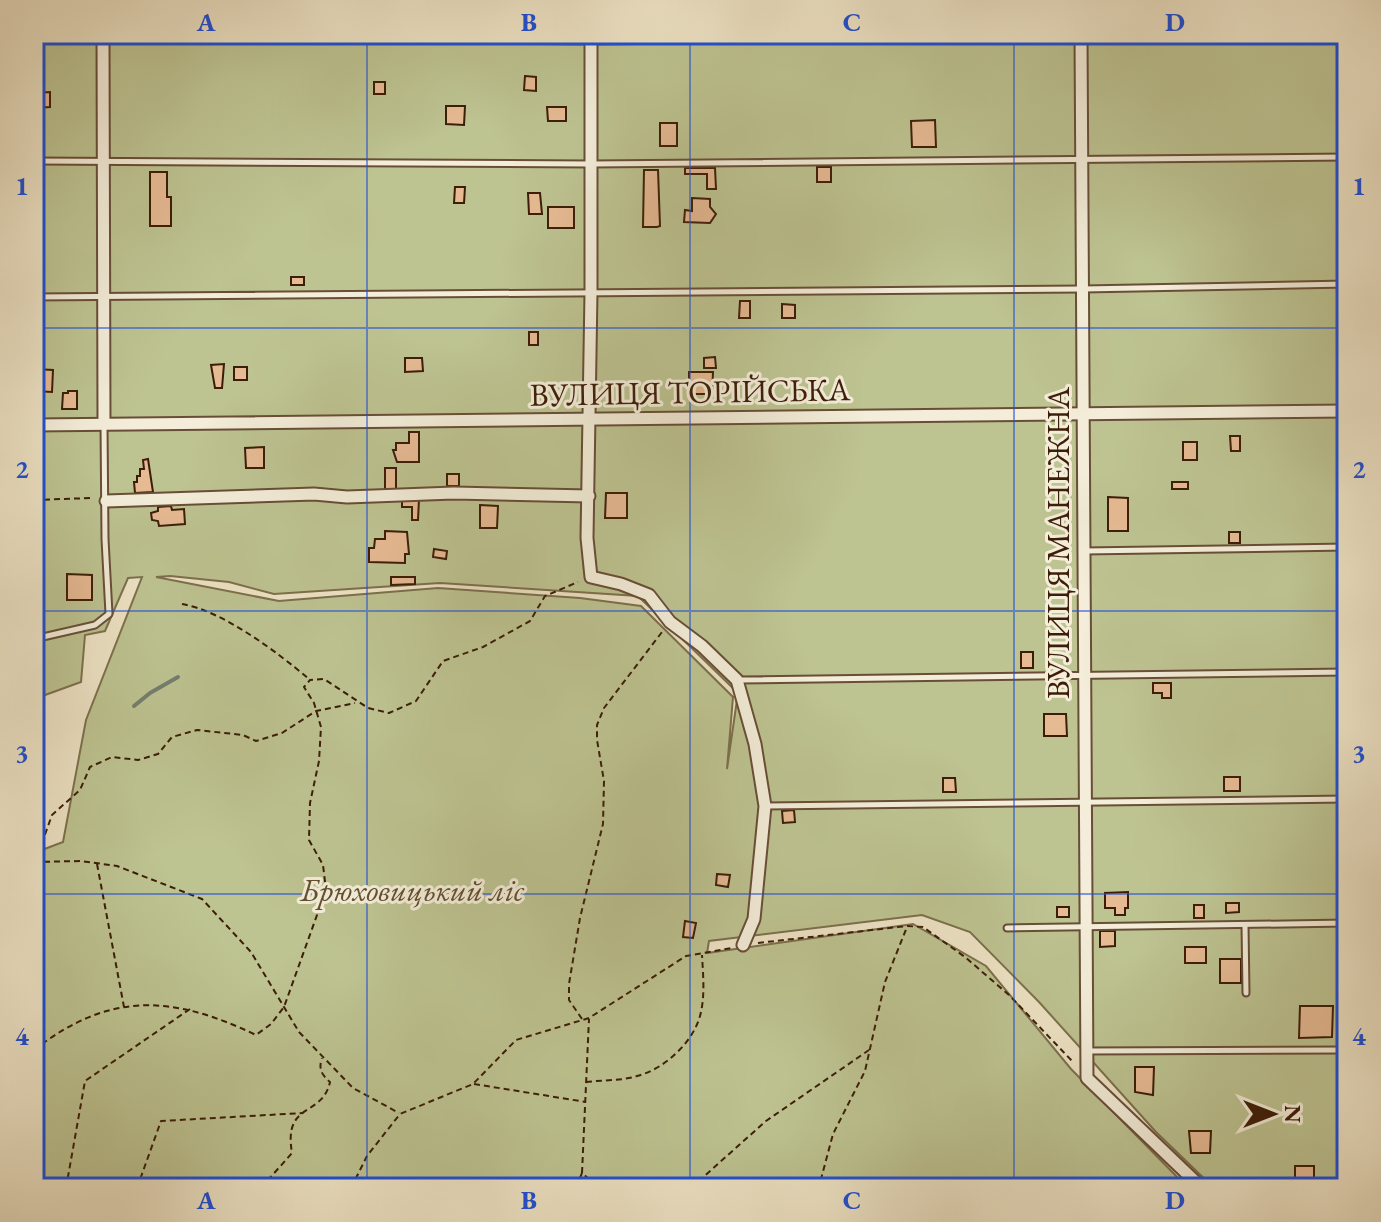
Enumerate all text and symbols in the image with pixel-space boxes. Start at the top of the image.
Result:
text: A [196,5,216,39]
text: B [521,5,537,39]
text: C [843,5,861,39]
text: D [1165,5,1185,39]
text: 1 [15,169,29,203]
text: 1 [1352,169,1366,203]
street label: ВУЛИЦЯ ТОРІЙСЬКА [529,368,852,416]
street label: ВУЛИЦЯ МАНЕЖНА [1037,386,1079,699]
text: 2 [15,452,29,486]
text: 2 [1352,452,1366,486]
text: 3 [15,736,29,770]
text: 3 [1352,736,1366,770]
park label: Брюховицький ліс [299,869,525,911]
text: 4 [15,1019,29,1053]
text: 4 [1352,1019,1366,1053]
north arrow [1233,1074,1313,1154]
text: N [1278,1105,1307,1123]
text: A [196,1183,216,1217]
text: B [521,1183,537,1217]
text: C [843,1183,861,1217]
text: D [1165,1183,1185,1217]

